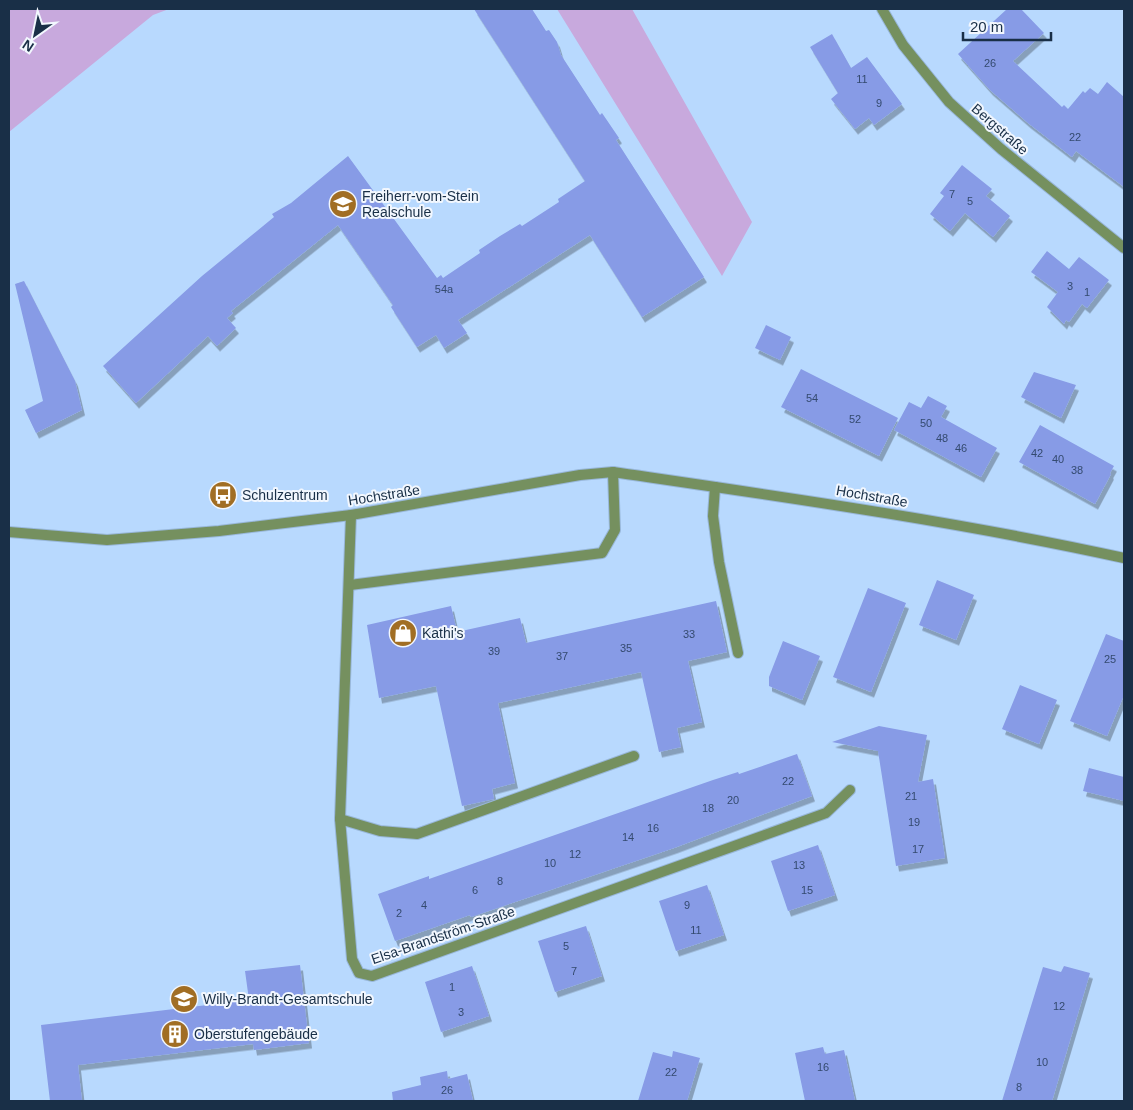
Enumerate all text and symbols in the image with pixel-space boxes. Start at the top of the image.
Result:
north arrow [10,10,60,60]
scale bar [963,10,1050,42]
text: 20 m [970,18,1003,35]
text: N [19,36,37,55]
house number: 26 [984,57,996,69]
house number: 11 [856,73,868,85]
house number: 9 [876,97,882,109]
street label: Bergstraße [969,100,1032,158]
house number: 22 [1069,131,1081,143]
place label: Freiherr-vom-Stein Realschule [362,188,479,220]
house number: 7 [949,188,955,200]
school or university icon: Freiherr-vom-Stein Realschule [328,189,358,219]
house number: 5 [967,195,973,207]
house number: 3 [1067,280,1073,292]
house number: 54a [435,283,454,295]
house number: 1 [1084,286,1090,298]
house number: 54 [806,392,818,404]
house number: 52 [849,413,861,425]
house number: 50 [920,417,932,429]
house number: 48 [936,432,948,444]
house number: 46 [955,442,967,454]
house number: 42 [1031,447,1043,459]
house number: 40 [1052,453,1064,465]
house number: 38 [1071,464,1083,476]
bus stop icon: Schulzentrum [208,480,238,510]
street label: Hochstraße [347,481,421,509]
street label: Hochstraße [835,482,909,510]
place label: Schulzentrum [242,487,328,503]
shop icon: Kathi's [388,618,418,648]
place label: Kathi's [422,625,464,641]
house number: 33 [683,628,695,640]
house number: 35 [620,642,632,654]
house number: 39 [488,645,500,657]
house number: 37 [556,650,568,662]
house number: 25 [1104,653,1116,665]
house number: 22 [782,775,794,787]
house number: 21 [905,790,917,802]
house number: 20 [727,794,739,806]
house number: 18 [702,802,714,814]
house number: 19 [908,816,920,828]
house number: 16 [647,822,659,834]
house number: 14 [622,831,634,843]
house number: 17 [912,843,924,855]
house number: 12 [569,848,581,860]
house number: 10 [544,857,556,869]
house number: 13 [793,859,805,871]
house number: 8 [497,875,503,887]
house number: 6 [472,884,478,896]
house number: 15 [801,884,813,896]
house number: 4 [421,899,427,911]
house number: 9 [684,899,690,911]
street label: Elsa-Brandström-Straße [369,903,517,967]
house number: 2 [396,907,402,919]
house number: 11 [690,924,702,936]
house number: 5 [563,940,569,952]
house number: 7 [571,965,577,977]
house number: 1 [449,981,455,993]
school or university icon: Willy-Brandt-Gesamtschule [169,984,199,1014]
place label: Willy-Brandt-Gesamtschule [203,991,373,1007]
house number: 12 [1053,1000,1065,1012]
house number: 3 [458,1006,464,1018]
building icon: Oberstufengebäude [160,1019,190,1049]
place label: Oberstufengebäude [194,1026,318,1042]
house number: 10 [1036,1056,1048,1068]
house number: 16 [817,1061,829,1073]
house number: 22 [665,1066,677,1078]
house number: 8 [1016,1081,1022,1093]
house number: 26 [441,1084,453,1096]

